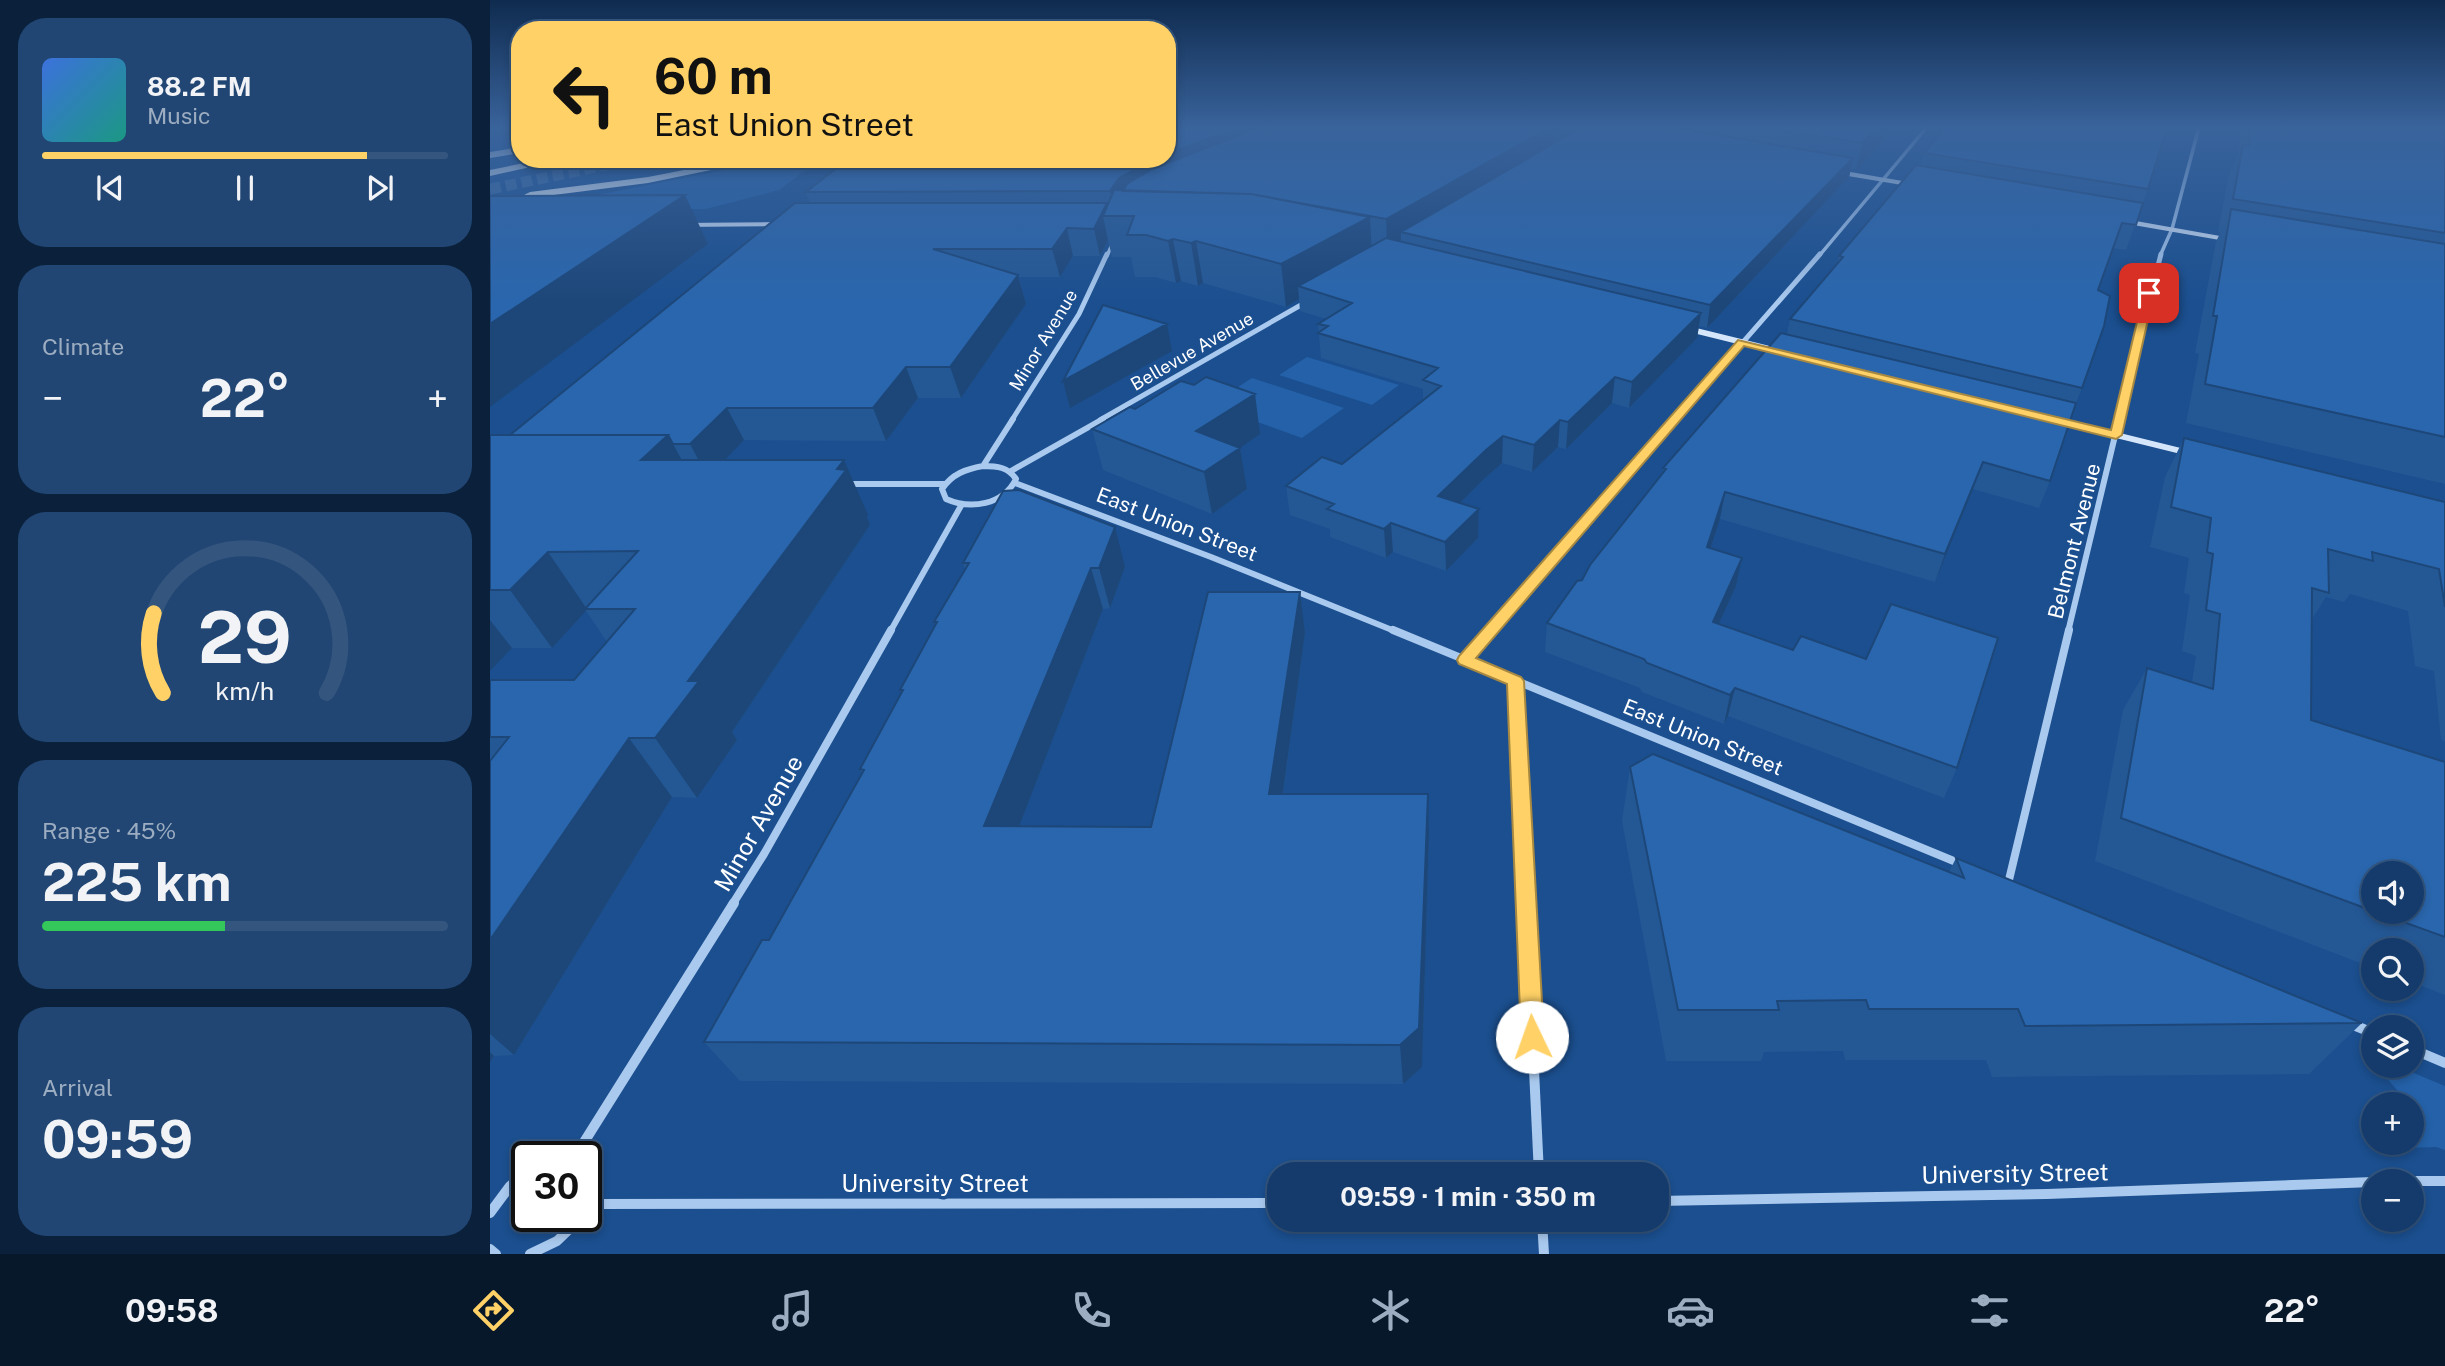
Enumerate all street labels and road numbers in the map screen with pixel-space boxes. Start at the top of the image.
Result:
street label: Minor Avenue [1005,286,1081,394]
street label: Bellevue Avenue [1127,307,1257,395]
street label: Belmont Avenue [2043,461,2105,621]
street label: East Union Street [1093,482,1261,566]
street label: East Union Street [1619,693,1787,781]
street label: Minor Avenue [708,750,808,896]
street label: University Street [1921,1157,2109,1189]
street label: University Street [841,1169,1029,1197]

